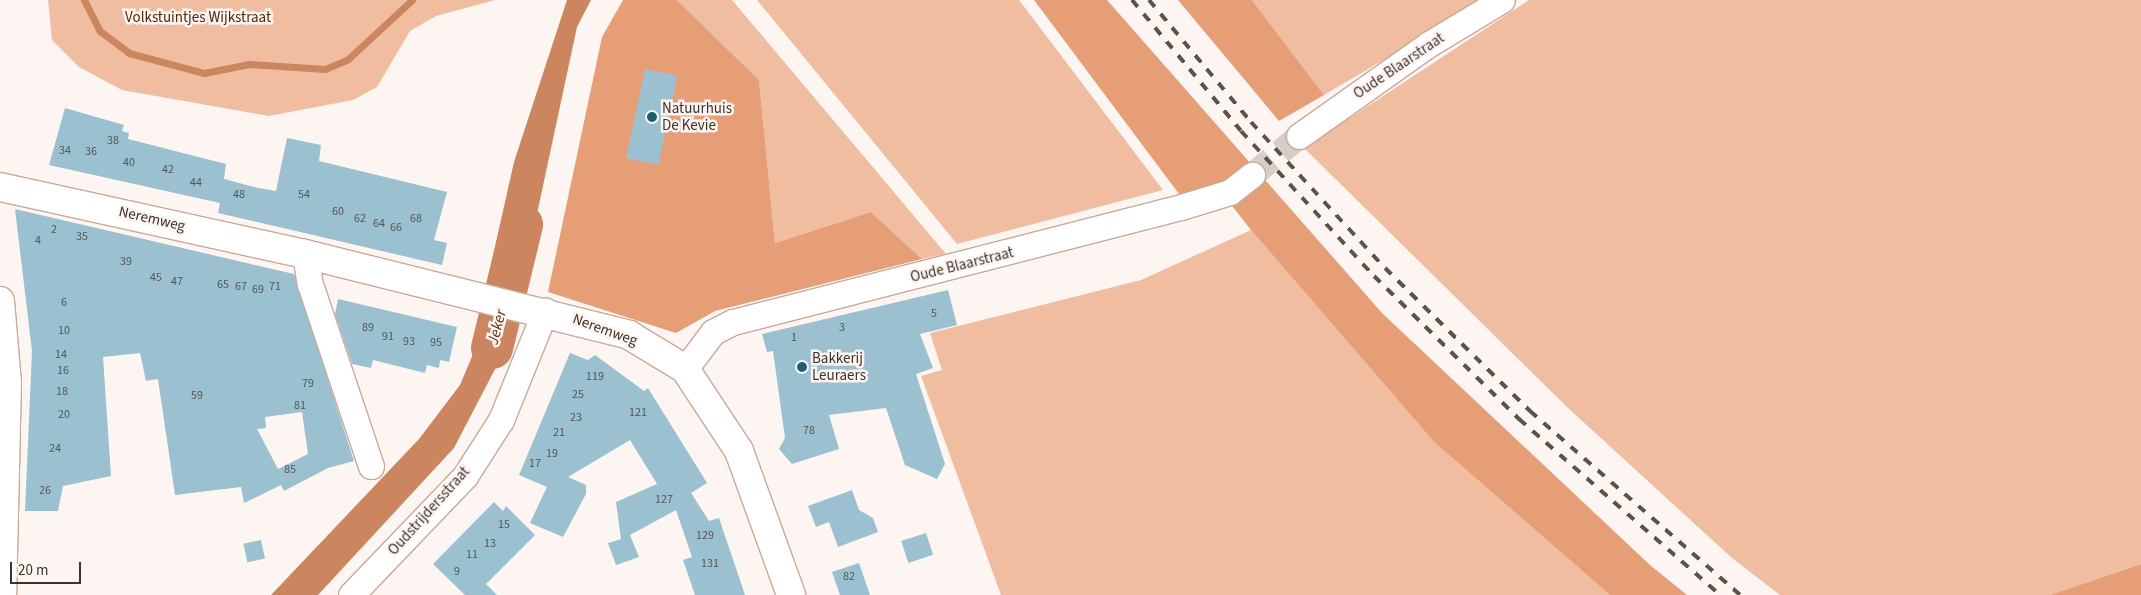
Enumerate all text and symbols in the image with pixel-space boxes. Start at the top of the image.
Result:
park label: Volkstuintjes Wijkstraat [125,9,271,27]
street label: Oude Blaarstraat [1350,29,1448,103]
place label: Natuurhuis De Kevie [662,99,732,134]
marker: Natuurhuis De Kevie [646,111,658,123]
house number: 38 [107,134,119,148]
house number: 34 [59,144,71,158]
house number: 36 [85,145,97,159]
house number: 40 [123,156,135,170]
house number: 42 [162,163,174,177]
house number: 44 [190,176,202,190]
house number: 48 [233,188,245,202]
house number: 54 [298,188,310,202]
street label: Neremweg [117,203,187,235]
house number: 60 [332,205,344,219]
house number: 62 [354,212,366,226]
house number: 68 [410,212,422,226]
house number: 64 [373,217,385,231]
house number: 66 [390,221,402,235]
house number: 2 [51,223,57,237]
house number: 35 [76,230,88,244]
house number: 4 [35,234,41,248]
street label: Oude Blaarstraat [909,243,1015,287]
house number: 39 [120,255,132,269]
house number: 45 [150,271,162,285]
house number: 47 [171,275,183,289]
house number: 65 [217,278,229,292]
house number: 67 [235,280,247,294]
house number: 71 [269,280,281,294]
house number: 69 [252,283,264,297]
house number: 6 [61,296,67,310]
water label: Jeker [483,307,511,347]
house number: 5 [931,307,937,321]
street label: Neremweg [570,310,640,350]
house number: 89 [362,321,374,335]
house number: 3 [839,321,845,335]
house number: 10 [58,324,70,338]
house number: 91 [382,330,394,344]
house number: 1 [791,331,797,345]
house number: 93 [403,335,415,349]
house number: 95 [430,336,442,350]
house number: 14 [55,348,67,362]
place label: Bakkerij Leuraers [812,349,866,384]
marker: Bakkerij Leuraers [796,361,808,373]
house number: 16 [57,364,69,378]
house number: 119 [586,370,604,384]
house number: 79 [302,377,314,391]
house number: 18 [56,385,68,399]
house number: 25 [572,388,584,402]
house number: 59 [191,389,203,403]
house number: 81 [294,399,306,413]
house number: 121 [629,406,647,420]
house number: 20 [58,408,70,422]
house number: 23 [570,411,582,425]
house number: 78 [803,424,815,438]
house number: 21 [553,426,565,440]
house number: 24 [49,442,61,456]
house number: 19 [546,447,558,461]
house number: 17 [529,457,541,471]
house number: 85 [284,463,296,477]
street label: Oudstrijdersstraat [384,463,474,559]
house number: 26 [39,484,51,498]
house number: 127 [655,493,673,507]
house number: 15 [498,518,510,532]
house number: 129 [696,529,714,543]
house number: 13 [484,537,496,551]
house number: 11 [466,548,478,562]
scale bar [12,552,84,584]
house number: 131 [701,557,719,571]
text: 20 m [18,560,48,581]
house number: 9 [454,565,460,579]
house number: 82 [843,570,855,584]

